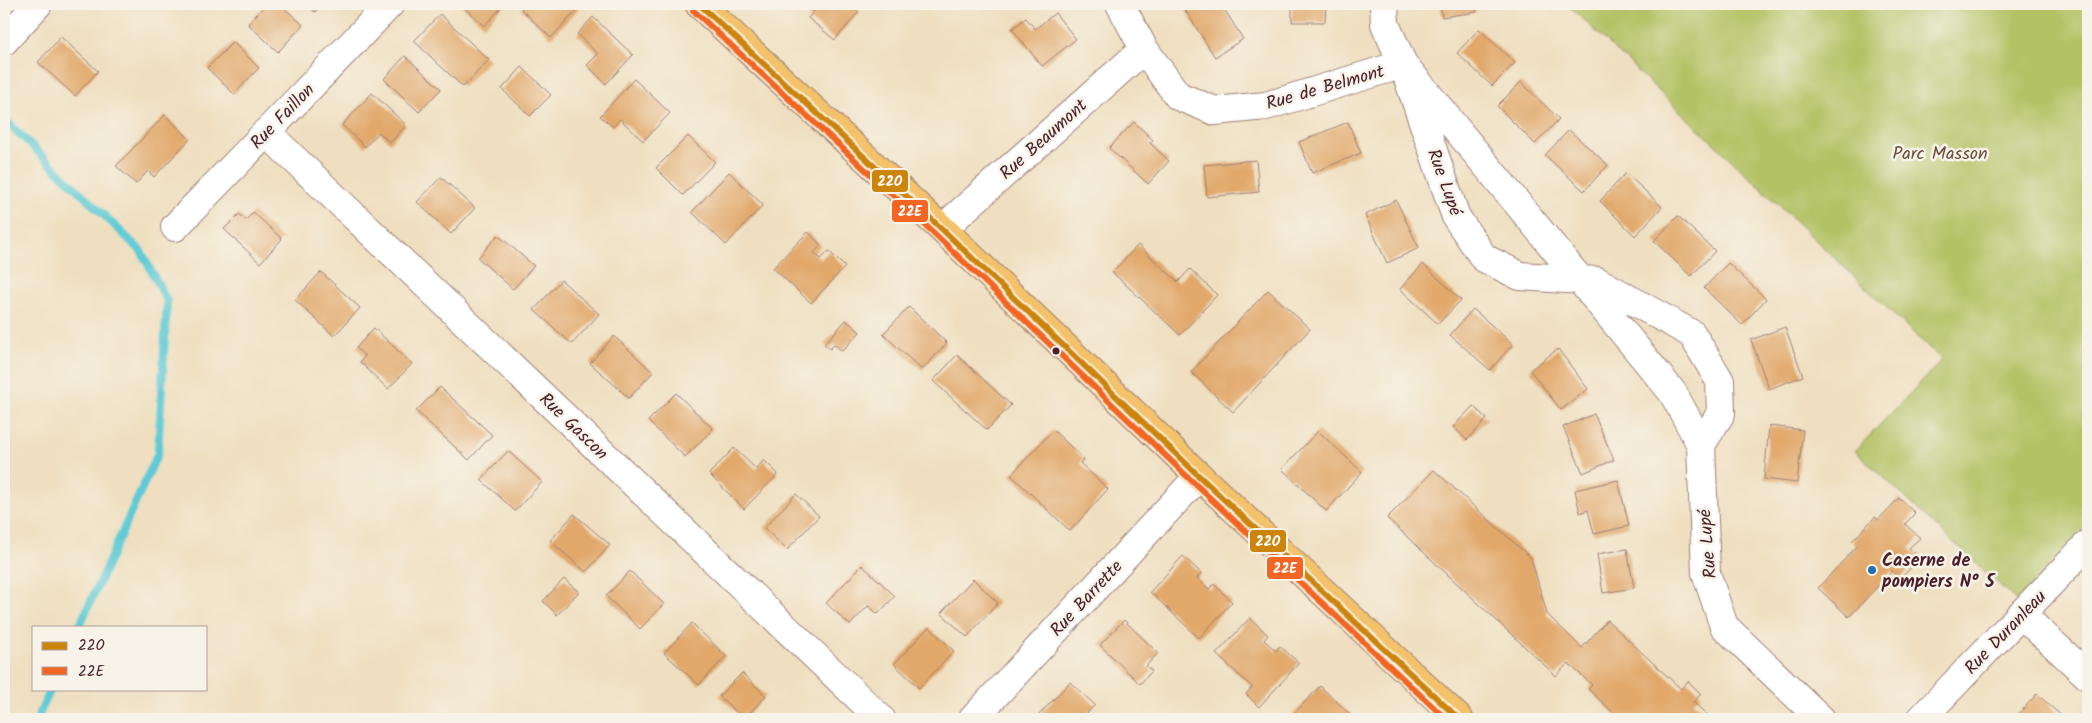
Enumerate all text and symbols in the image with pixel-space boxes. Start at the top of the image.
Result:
street label: Rue de Belmont [1263,57,1389,119]
street label: Rue Faillon [244,77,322,157]
street label: Rue Beaumont [993,92,1095,188]
park label: Parc Masson [1892,140,1988,169]
street label: Rue Lupé [1418,145,1469,221]
line badge: 22O [871,169,909,193]
text: 22O [878,171,903,193]
line badge: 22E [891,199,929,223]
text: 22E [898,201,923,223]
unlabelled marker [1051,346,1061,356]
street label: Rue Gascon [531,386,614,468]
street label: Rue Lupé [1691,507,1726,580]
line badge: 22O [1249,529,1287,553]
text: 22O [1256,531,1281,553]
place label: Caserne de pompiers N° 5 [1881,547,1996,597]
street label: Rue Barrette [1044,554,1131,644]
line badge: 22E [1266,556,1304,580]
text: 22E [1273,558,1298,580]
marker: Caserne de pompiers N° 5 [1866,564,1878,576]
street label: Rue Duranleau [1958,584,2054,682]
legend [32,626,208,690]
text: 22O [78,634,105,658]
text: 22E [78,660,105,684]

